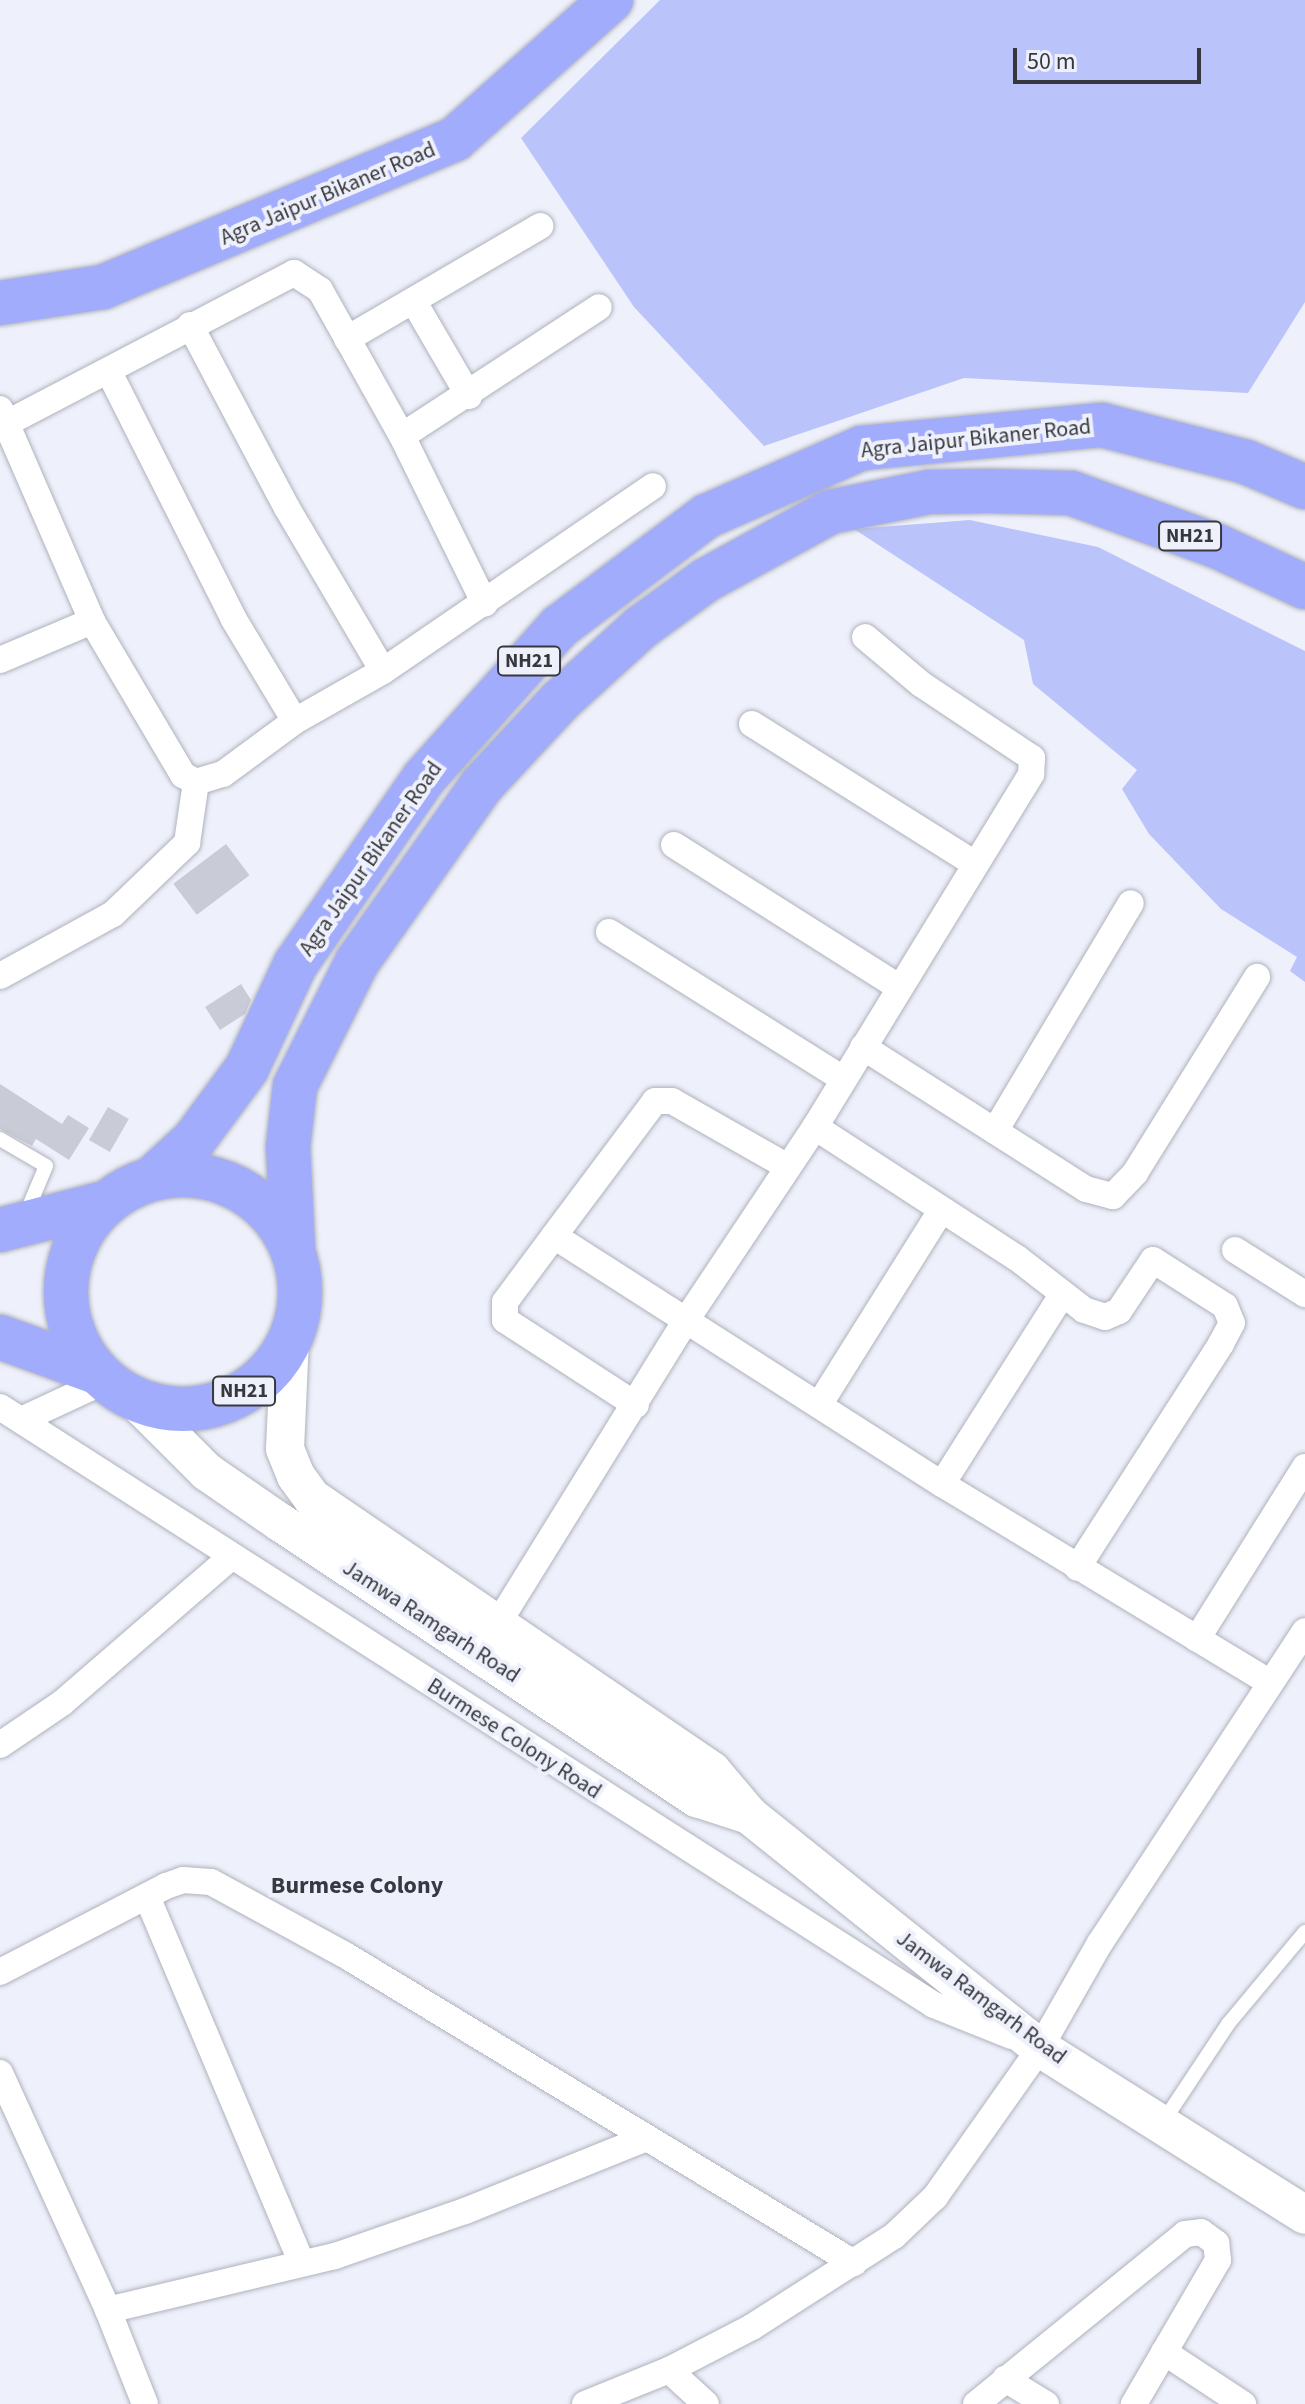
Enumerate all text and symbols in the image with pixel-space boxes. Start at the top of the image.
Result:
scale bar [1017,32,1205,82]
text: 50 m [1027,44,1076,79]
street label: Agra Jaipur Bikaner Road [216,137,440,251]
street label: Agra Jaipur Bikaner Road [860,414,1092,464]
road number: NH21 [1158,520,1222,552]
road number: NH21 [497,645,561,677]
street label: Agra Jaipur Bikaner Road [294,757,448,961]
road number: NH21 [212,1375,276,1407]
street label: Jamwa Ramgarh Road [338,1555,524,1689]
street label: Burmese Colony Road [422,1673,606,1805]
district label: Burmese Colony [271,1872,443,1900]
street label: Jamwa Ramgarh Road [891,1926,1071,2070]

